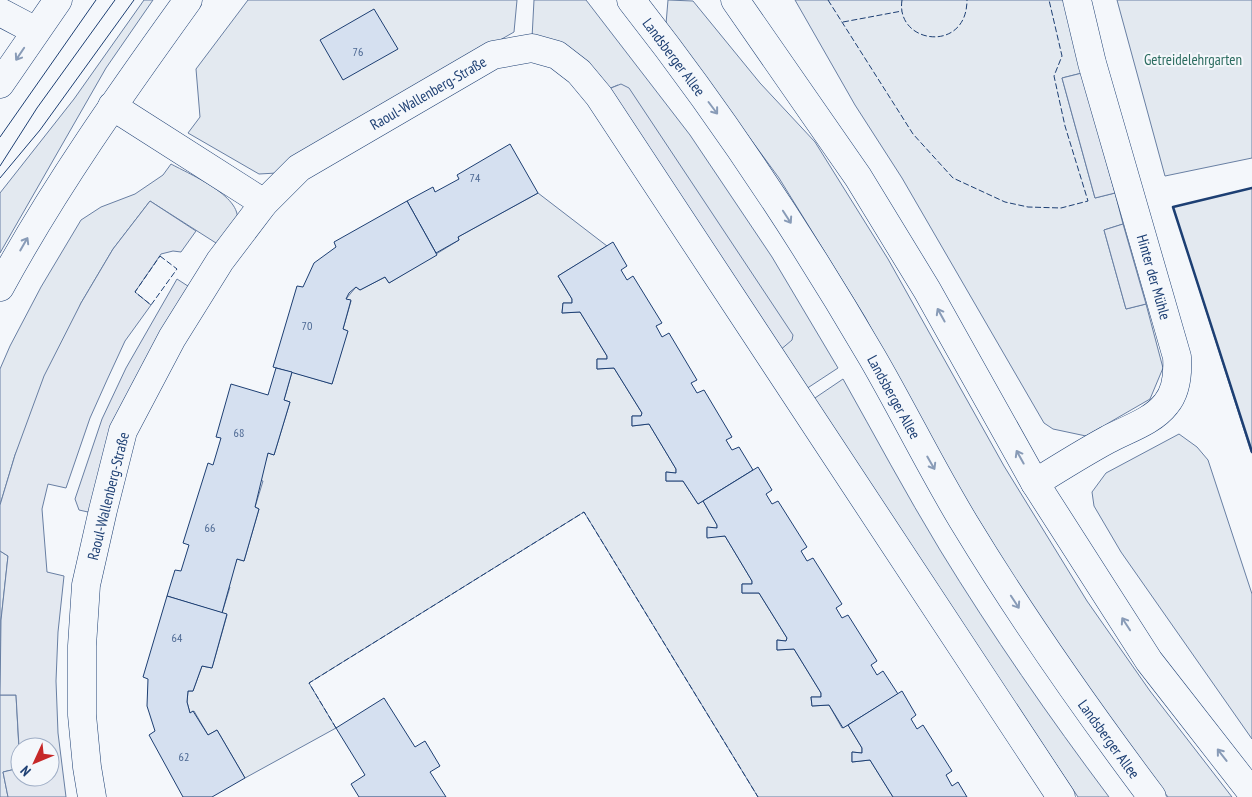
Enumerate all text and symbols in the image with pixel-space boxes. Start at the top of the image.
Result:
street label: Landsberger Allee [638,14,710,100]
house number: 76 [353,44,363,59]
one-way arrow [15,47,25,61]
park label: Getreidelehrgarten [1144,50,1242,69]
street label: Raoul-Wallenberg-Straße [366,52,490,134]
one-way arrow [708,101,719,114]
house number: 74 [470,170,481,185]
one-way arrow [781,210,792,224]
street label: Hinter der Mühle [1133,232,1175,322]
one-way arrow [19,238,29,252]
one-way arrow [936,308,946,323]
house number: 70 [302,318,312,333]
street label: Landsberger Allee [863,352,925,442]
house number: 68 [234,425,244,440]
street label: Raoul-Wallenberg-Straße [83,430,133,562]
one-way arrow [1015,450,1025,465]
one-way arrow [926,455,936,470]
house number: 66 [205,520,215,535]
one-way arrow [1010,594,1020,608]
one-way arrow [1120,617,1131,631]
house number: 64 [172,630,183,645]
street label: Landsberger Allee [1074,696,1144,782]
north arrow [10,737,60,787]
one-way arrow [1217,748,1227,762]
house number: 62 [179,749,189,764]
text: N [17,762,35,780]

